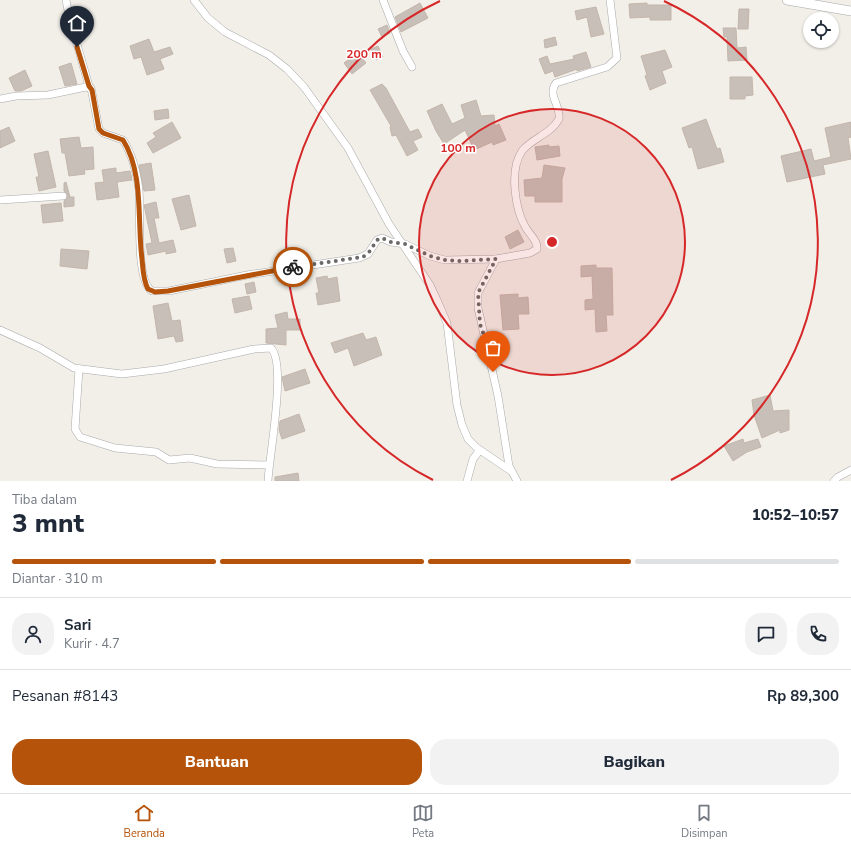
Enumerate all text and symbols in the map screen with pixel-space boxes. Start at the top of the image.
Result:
pin [60,6,94,47]
icon: home [66,12,88,34]
map controls [803,12,839,48]
button: locate [803,12,839,48]
text: 200 m [346,46,382,62]
text: 100 m [440,140,476,156]
centre of rings [545,235,559,249]
courier [273,247,313,287]
icon: bike [282,256,304,278]
pin [476,331,510,372]
icon: bag [482,337,504,359]
text: Tiba dalam [12,491,77,509]
text: 10:52–10:57 [752,505,839,525]
text: 3 mnt [12,506,84,541]
text: Diantar · 310 m [12,570,103,588]
button: person [12,613,54,655]
button: chat [745,613,787,655]
button: phone [797,613,839,655]
text: Sari [64,615,91,635]
text: Kurir · 4.7 [64,635,120,653]
text: Pesanan #8143 [12,686,118,706]
text: Rp 89,300 [767,686,839,706]
button: Bantuan [12,739,422,785]
button: Bagikan [430,739,839,785]
tab: Beranda [123,802,165,841]
tab: Peta [412,802,434,841]
tab: Disimpan [681,802,728,841]

